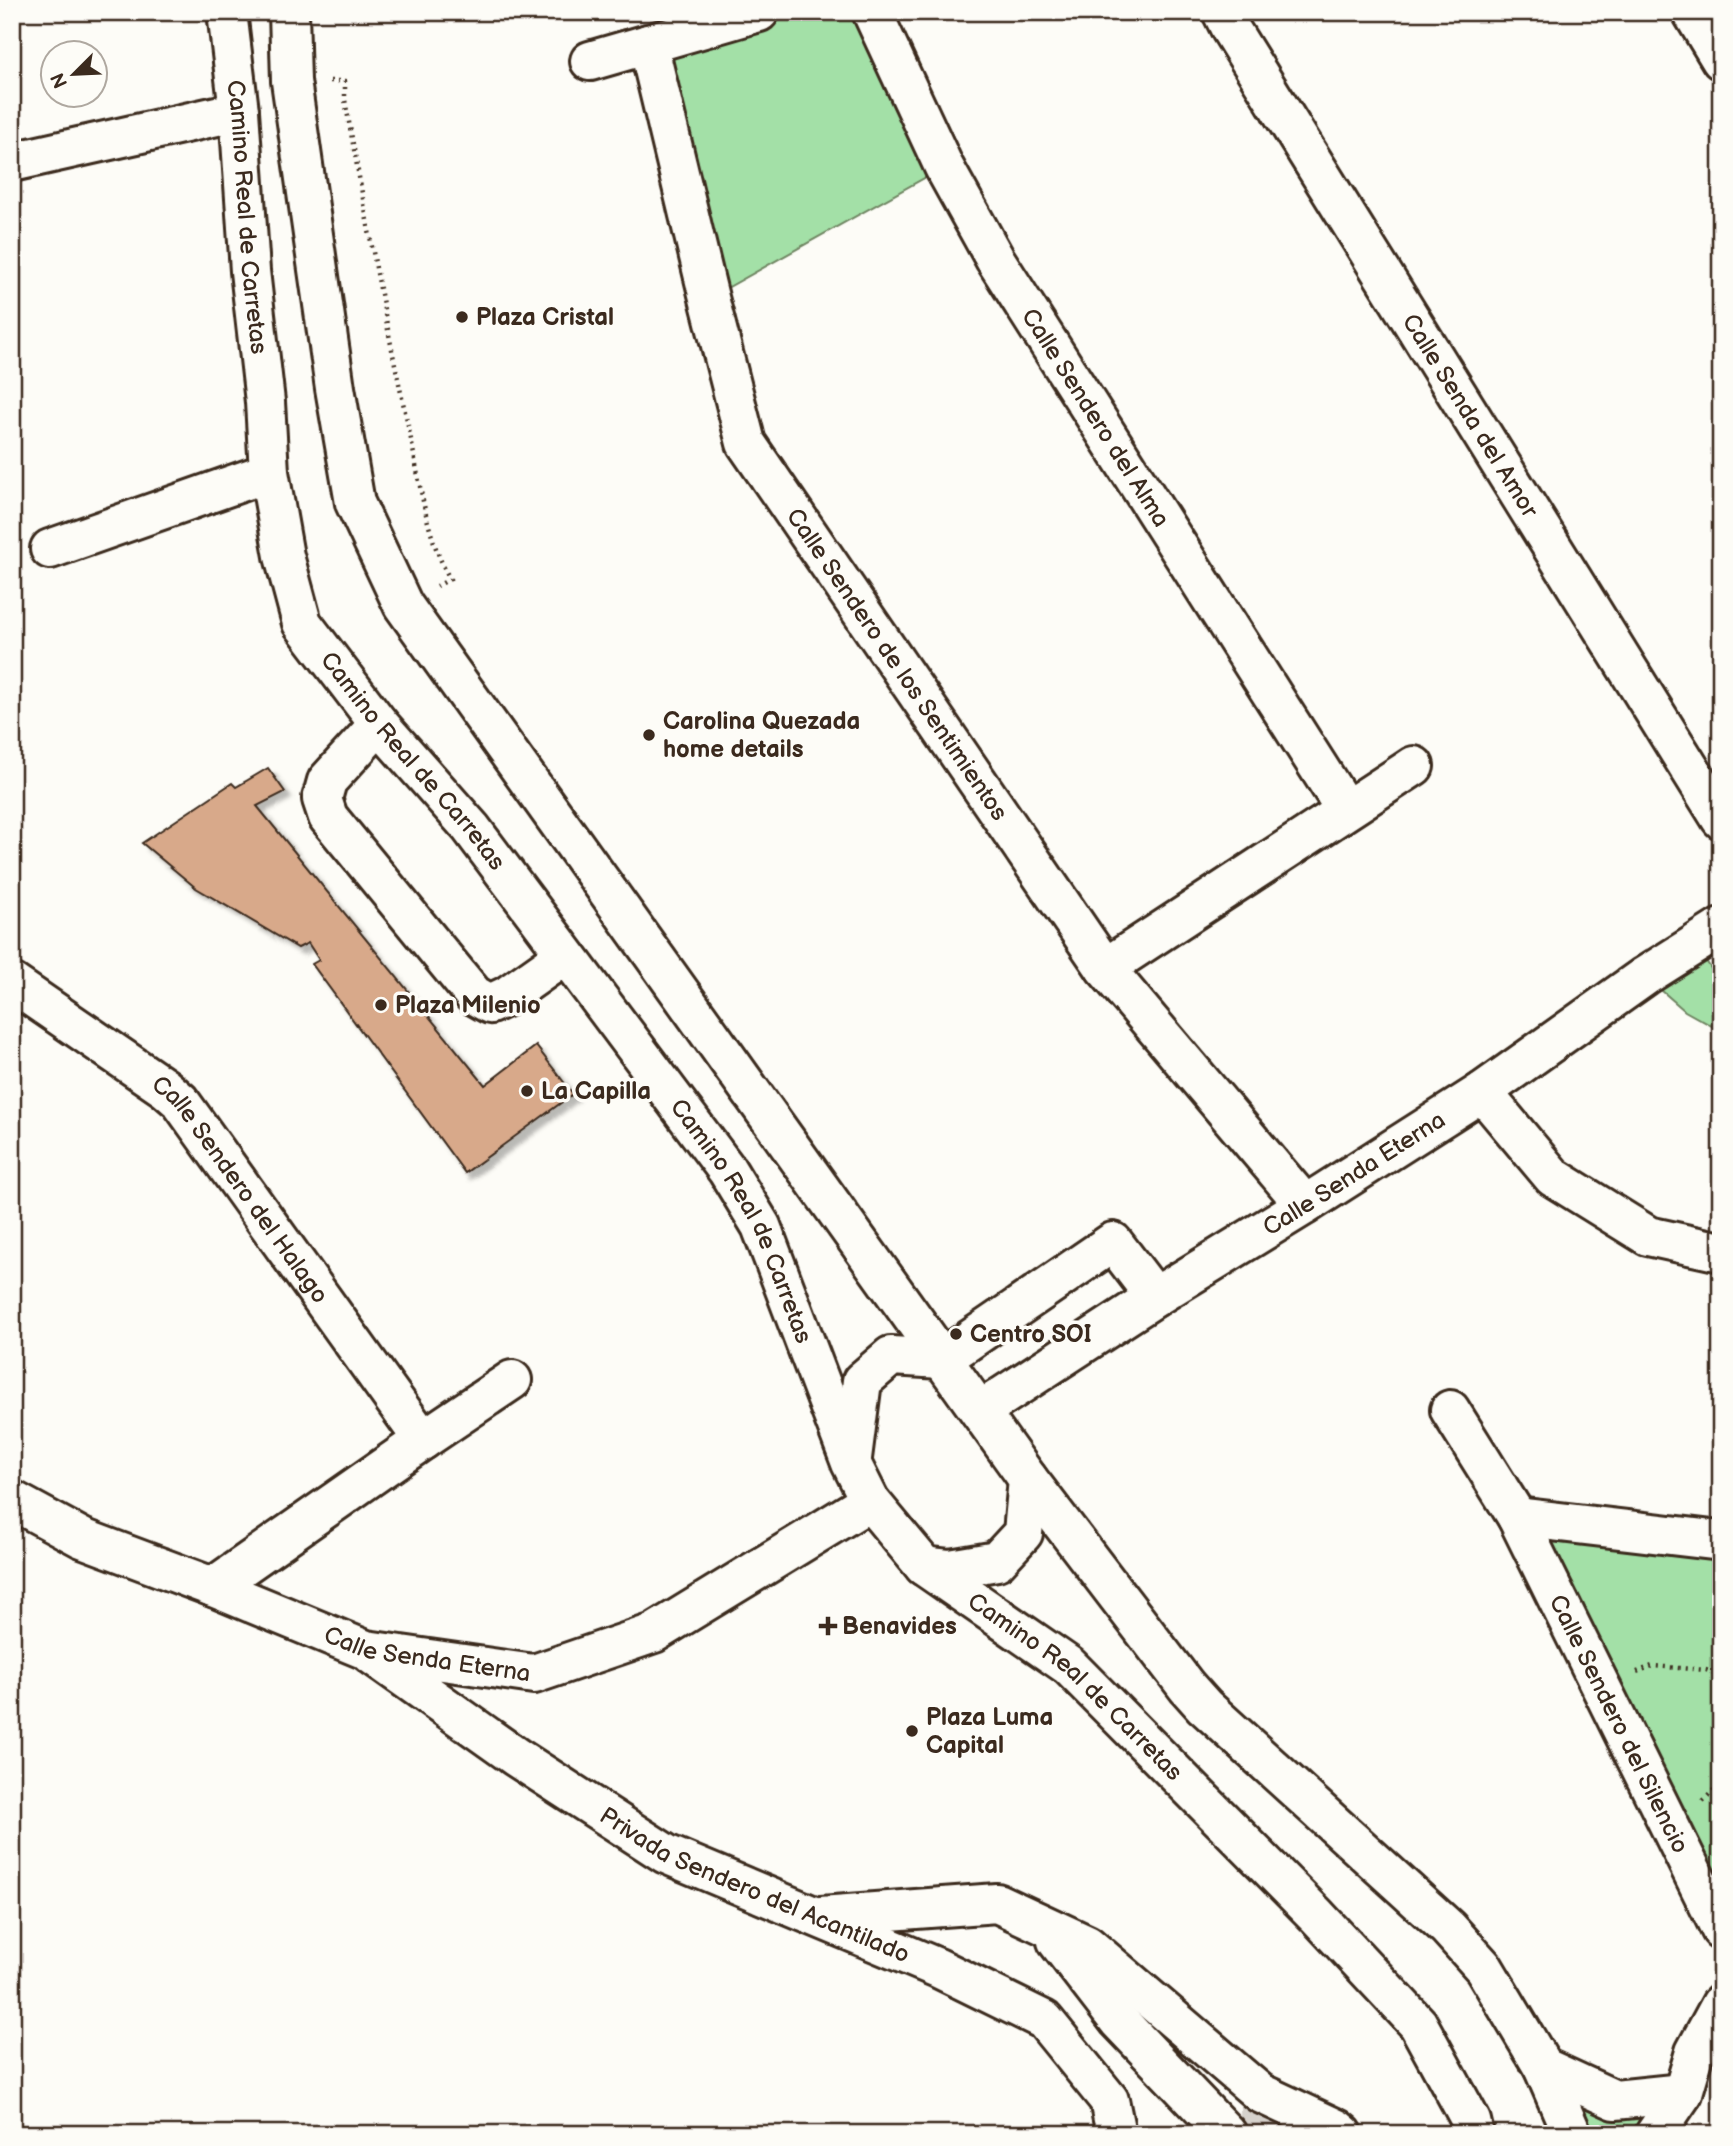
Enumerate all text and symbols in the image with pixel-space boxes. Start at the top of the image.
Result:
north arrow [38,38,108,108]
text: N [46,69,73,92]
street label: Camino Real de Carretas [220,78,273,356]
place label: Plaza Cristal [476,303,614,332]
street label: Calle Sendero del Alma [1015,303,1176,532]
marker: Plaza Cristal [454,309,470,325]
street label: Calle Senda del Amor [1396,309,1544,523]
street label: Calle Sendero de los Sentimientos [780,503,1014,826]
street label: Camino Real de Carretas [314,646,512,876]
place label: Carolina Quezada home details [663,707,860,764]
marker: Carolina Quezada home details [641,727,657,743]
place label: Plaza Milenio [395,991,541,1020]
marker: Plaza Milenio [373,997,389,1013]
street label: Calle Sendero del Halago [146,1070,334,1309]
place label: La Capilla [541,1077,651,1106]
marker: La Capilla [519,1083,535,1099]
street label: Camino Real de Carretas [664,1093,818,1347]
street label: Calle Senda Eterna [1258,1105,1451,1242]
place label: Centro SOI [970,1320,1092,1349]
marker: Centro SOI [948,1326,964,1342]
street label: Camino Real de Carretas [962,1587,1189,1787]
street label: Calle Sendero del Silencio [1543,1590,1695,1858]
place label: Benavides [842,1612,957,1641]
marker: Benavides [820,1618,836,1634]
street label: Calle Senda Eterna [320,1620,532,1688]
place label: Plaza Luma Capital [926,1703,1053,1760]
marker: Plaza Luma Capital [904,1723,920,1739]
street label: Privada Sendero del Acantilado [594,1801,914,1969]

